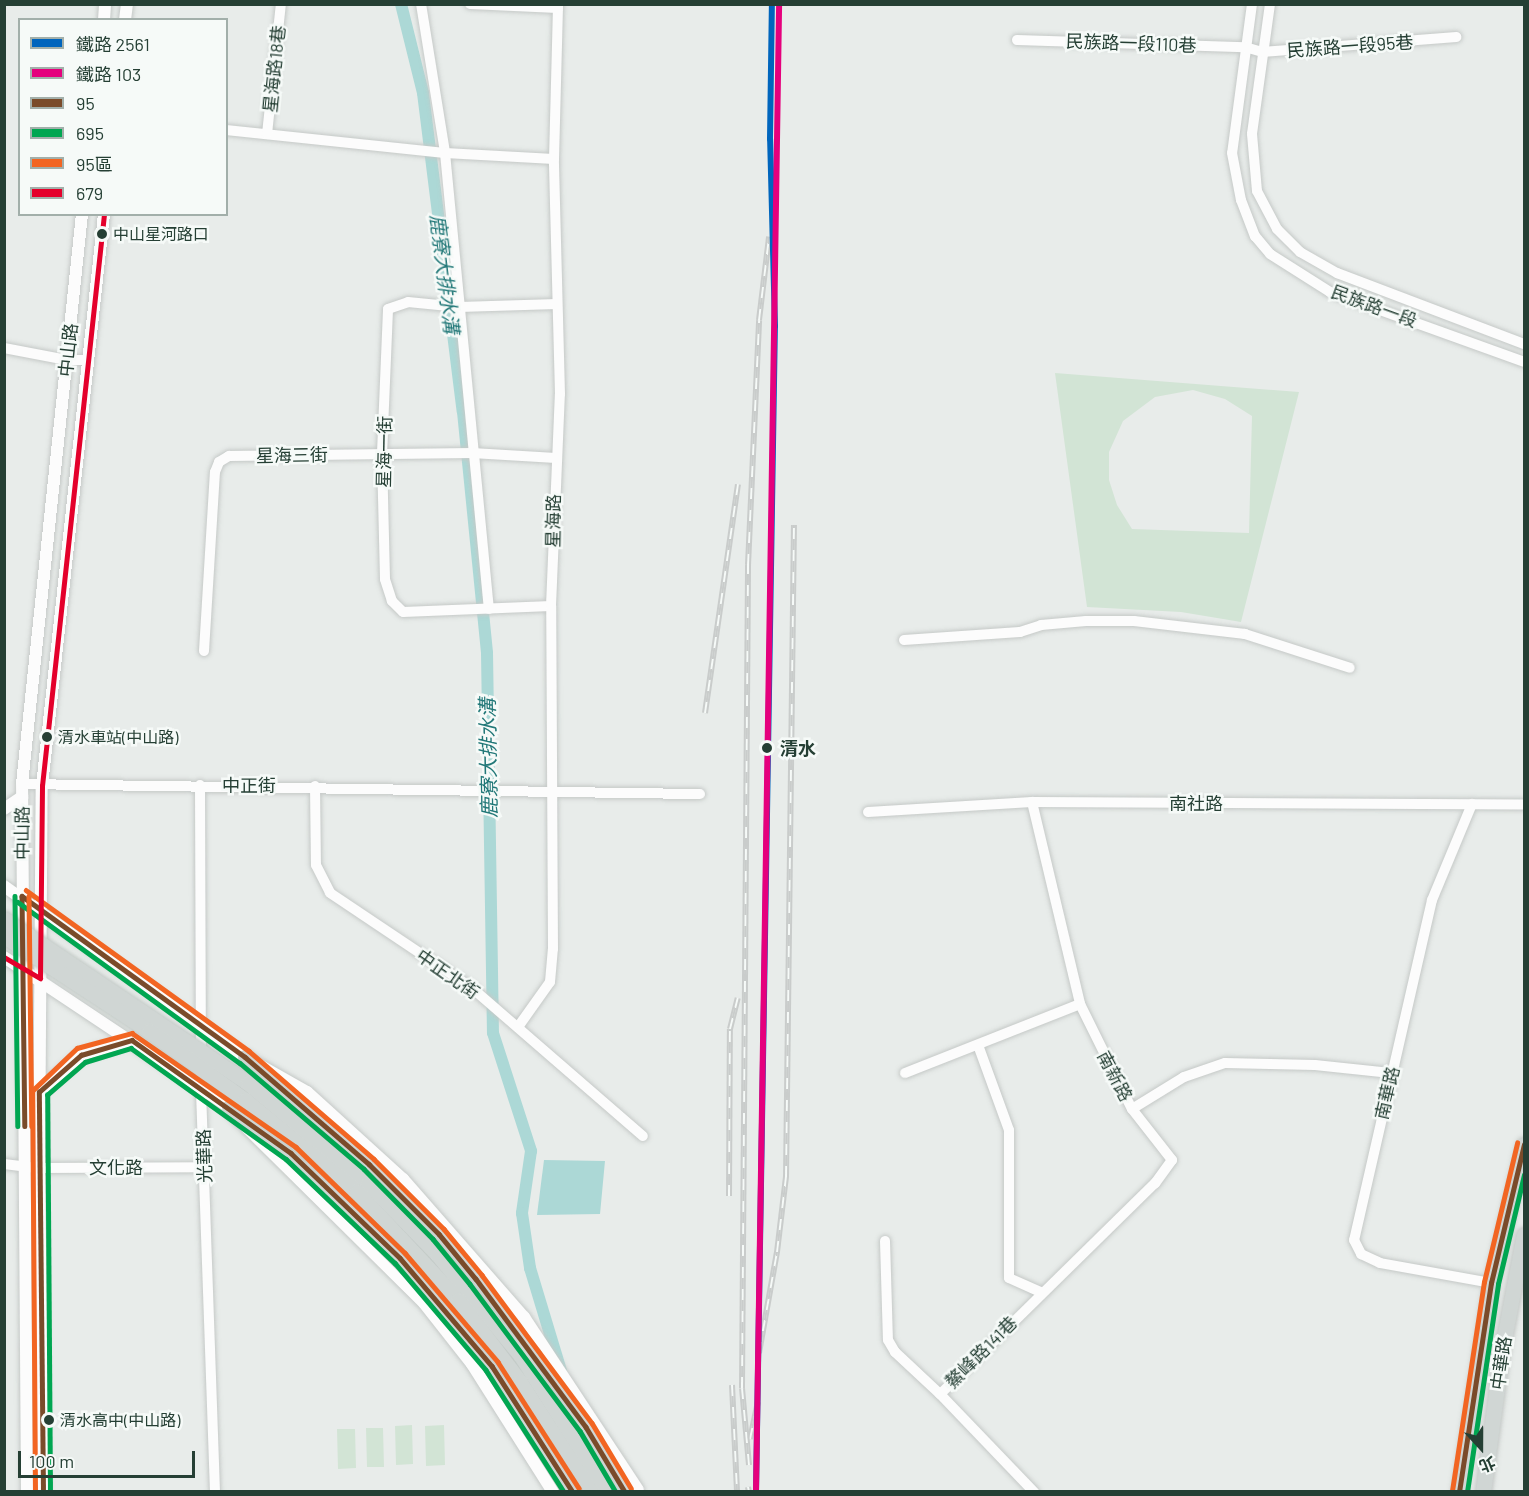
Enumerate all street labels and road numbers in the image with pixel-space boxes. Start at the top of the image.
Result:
street label: 星海路18巷 [259,24,289,114]
street label: 民族路一段110巷 [1065,30,1197,56]
street label: 民族路一段95巷 [1286,31,1414,61]
street label: 民族路一段 [1328,280,1420,332]
street label: 中山路 [54,322,82,378]
street label: 星海一街 [373,416,395,488]
street label: 星海三街 [256,444,328,466]
street label: 星海路 [542,494,564,548]
street label: 中正街 [222,774,276,796]
street label: 南社路 [1169,792,1223,814]
street label: 中山路 [11,806,33,860]
street label: 中正北街 [412,945,484,1003]
street label: 南新路 [1093,1047,1137,1105]
street label: 南華路 [1370,1064,1404,1122]
street label: 光華路 [192,1129,216,1183]
street label: 文化路 [89,1156,143,1178]
street label: 鰲峰路141巷 [941,1312,1021,1392]
street label: 中華路 [1487,1335,1515,1391]

